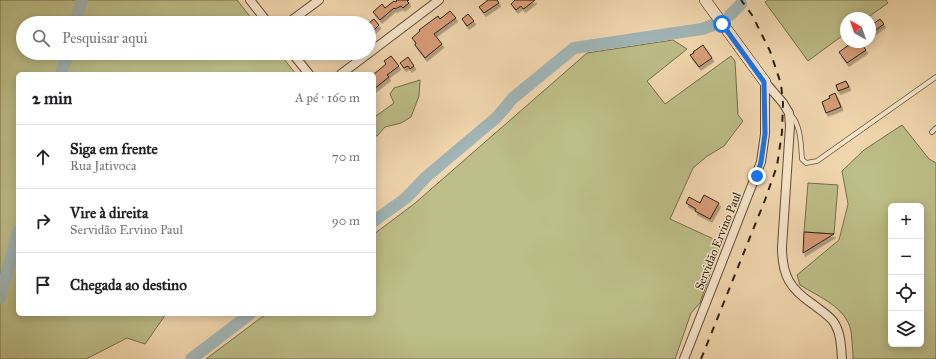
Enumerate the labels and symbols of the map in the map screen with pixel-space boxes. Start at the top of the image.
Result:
north arrow [840,12,876,48]
route start [713,15,731,33]
route end [748,167,766,185]
street label: Servidão Ervino Paul [692,189,744,292]

